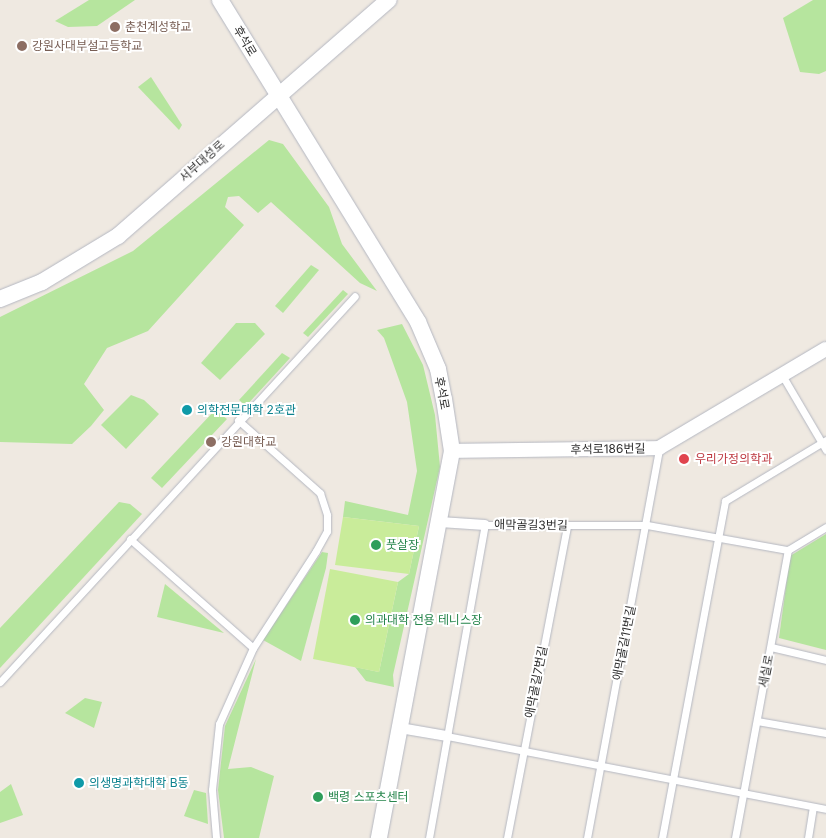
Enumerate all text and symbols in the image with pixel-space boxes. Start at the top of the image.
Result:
place label: 춘천계성학교 [125,20,191,34]
marker: 춘천계성학교 [109,21,121,33]
street label: 후석로 [230,23,260,59]
place label: 강원사대부설고등학교 [32,39,142,53]
marker: 강원사대부설고등학교 [16,40,28,52]
street label: 서부대성로 [177,137,227,185]
street label: 후석로 [432,375,452,411]
place label: 의학전문대학 2호관 [197,403,296,417]
marker: 의학전문대학 2호관 [181,404,193,416]
place label: 강원대학교 [221,435,276,449]
marker: 강원대학교 [205,436,217,448]
street label: 후석로186번길 [570,441,646,457]
marker: 우리가정의학과 [677,452,691,466]
place label: 우리가정의학과 [695,452,772,466]
street label: 애막골길3번길 [494,517,568,533]
place label: 풋살장 [386,538,419,552]
marker: 풋살장 [370,539,382,551]
street label: 애막골길11번길 [610,604,638,682]
place label: 의과대학 전용 테니스장 [365,613,482,627]
marker: 의과대학 전용 테니스장 [349,614,361,626]
street label: 애막골길7번길 [522,645,550,719]
street label: 세실로 [756,653,776,689]
place label: 의생명과학대학 B동 [89,776,189,790]
marker: 의생명과학대학 B동 [73,777,85,789]
place label: 백령 스포츠센터 [328,790,409,804]
marker: 백령 스포츠센터 [312,791,324,803]

